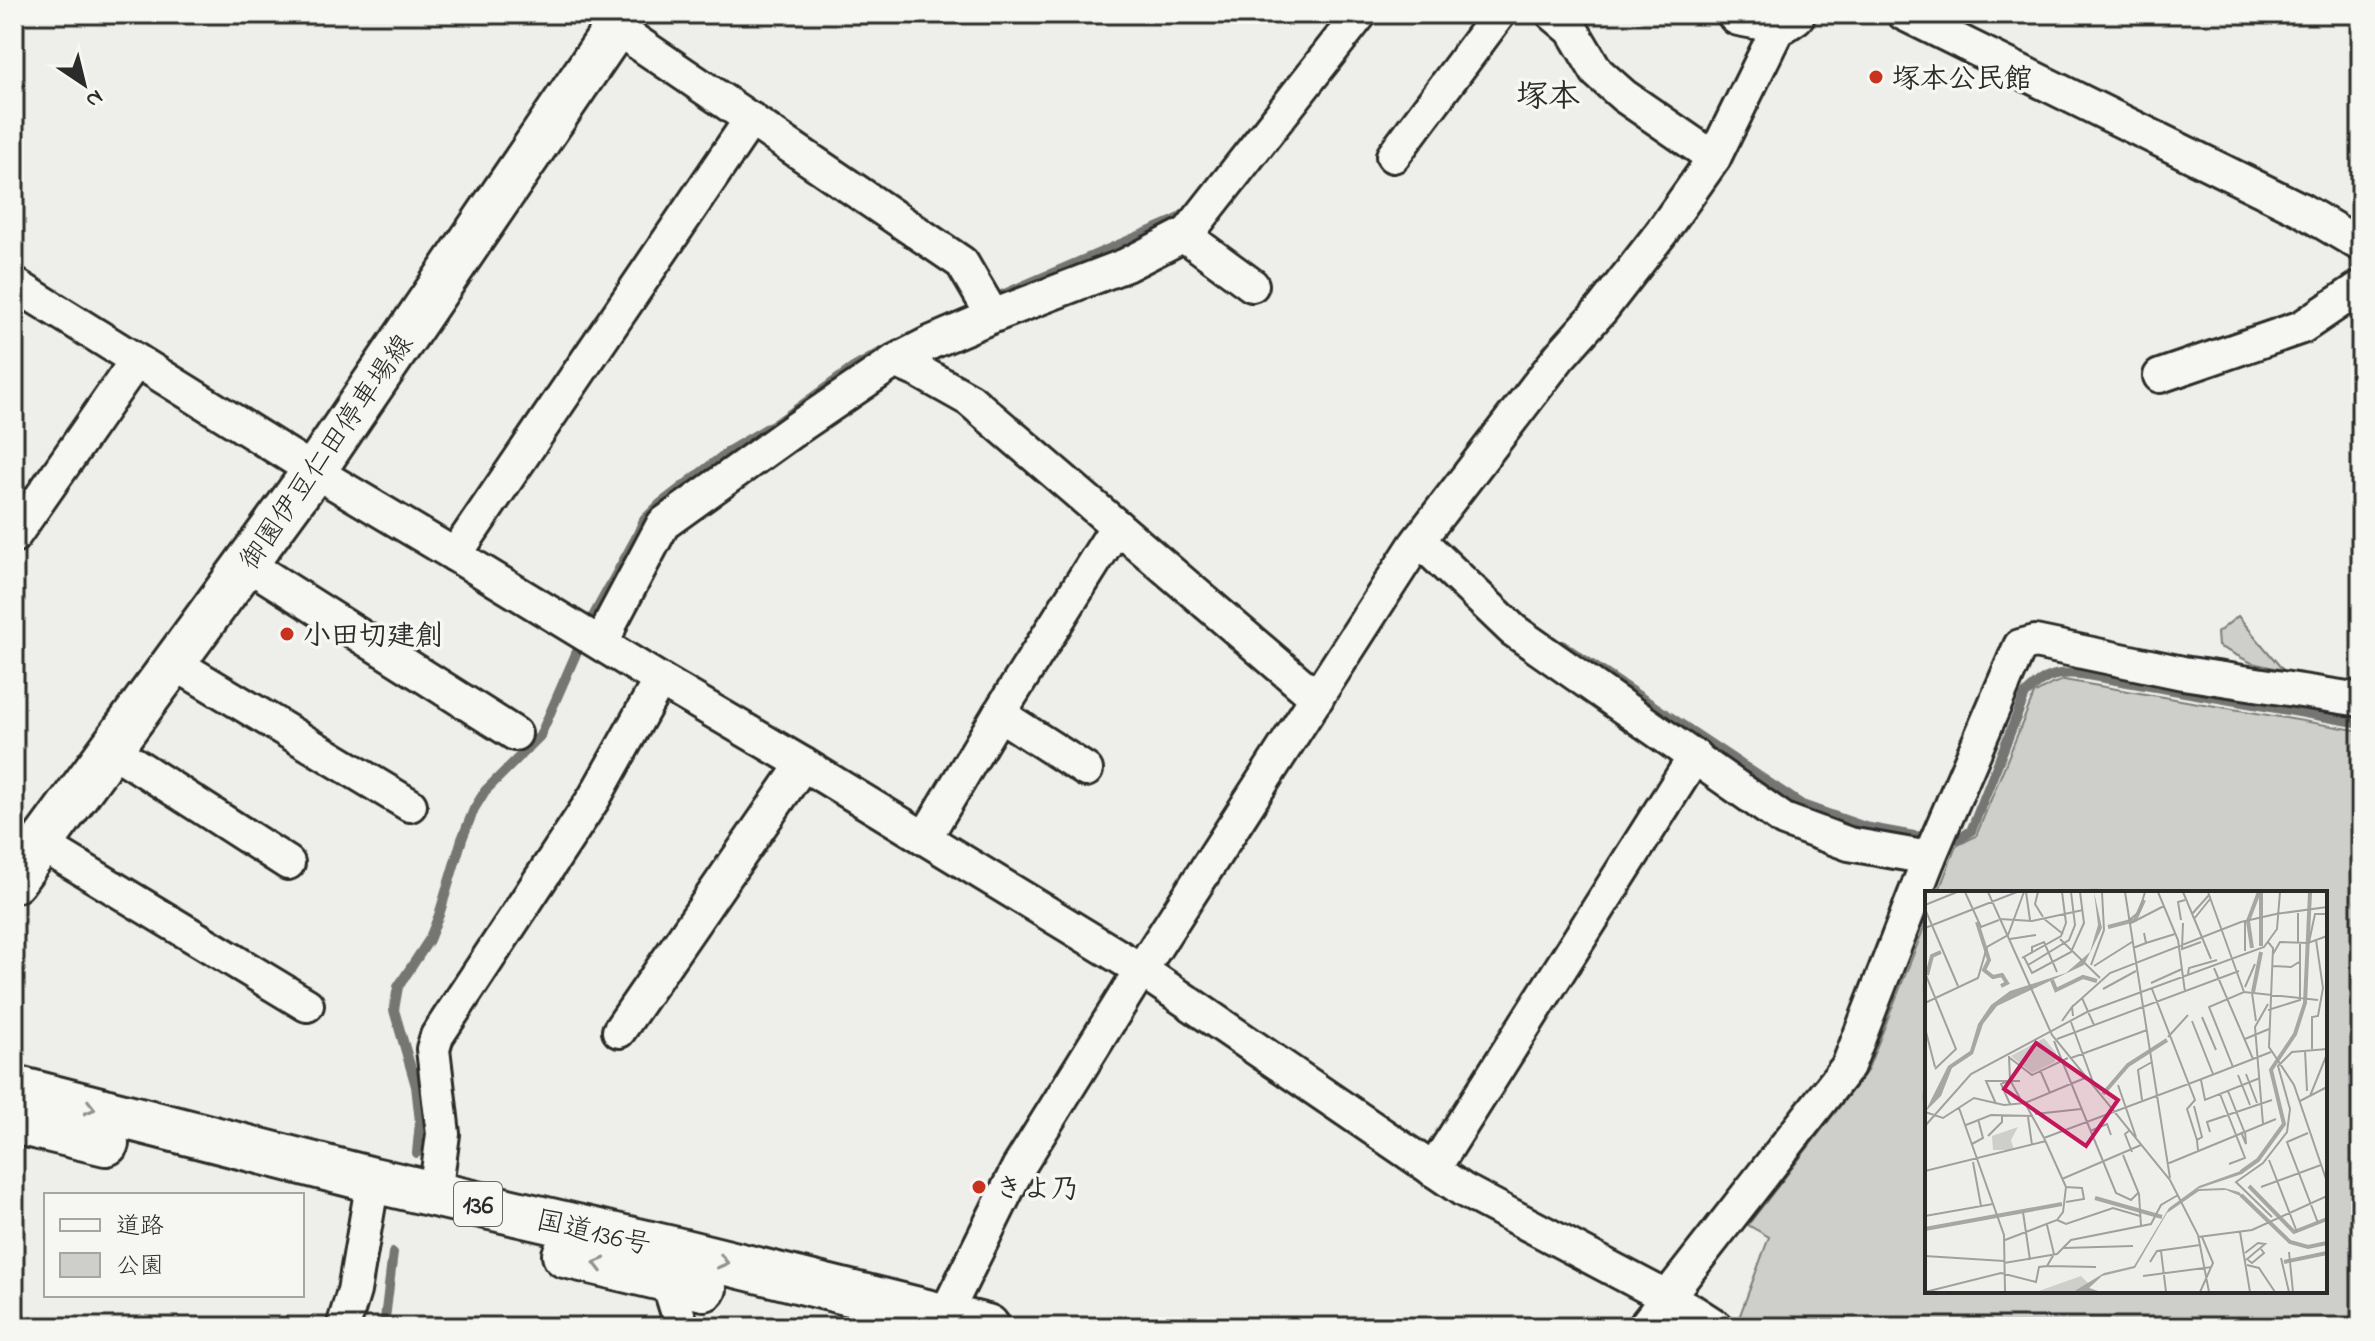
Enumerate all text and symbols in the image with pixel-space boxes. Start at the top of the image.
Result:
north arrow [44,44,124,124]
place label: 塚本公民館 [1892,60,2032,101]
marker: 塚本公民館 [1867,68,1885,86]
district label: 塚本 [1516,75,1580,122]
text: N [78,81,109,115]
street label: 御園伊豆仁田停車場線 [231,327,425,579]
place label: 小田切建創 [303,617,443,658]
marker: 小田切建創 [278,625,296,643]
inset map [1925,891,2327,1293]
one-way arrow [82,1098,96,1115]
place label: きよ乃 [995,1170,1079,1211]
marker: きよ乃 [970,1178,988,1196]
road number: 136 [454,1182,502,1226]
legend [44,1193,304,1297]
street label: 国道136号 [532,1201,655,1268]
text: 道路 [116,1210,164,1245]
text: 公園 [116,1250,164,1285]
one-way arrow [716,1253,729,1270]
one-way arrow [593,1256,607,1273]

